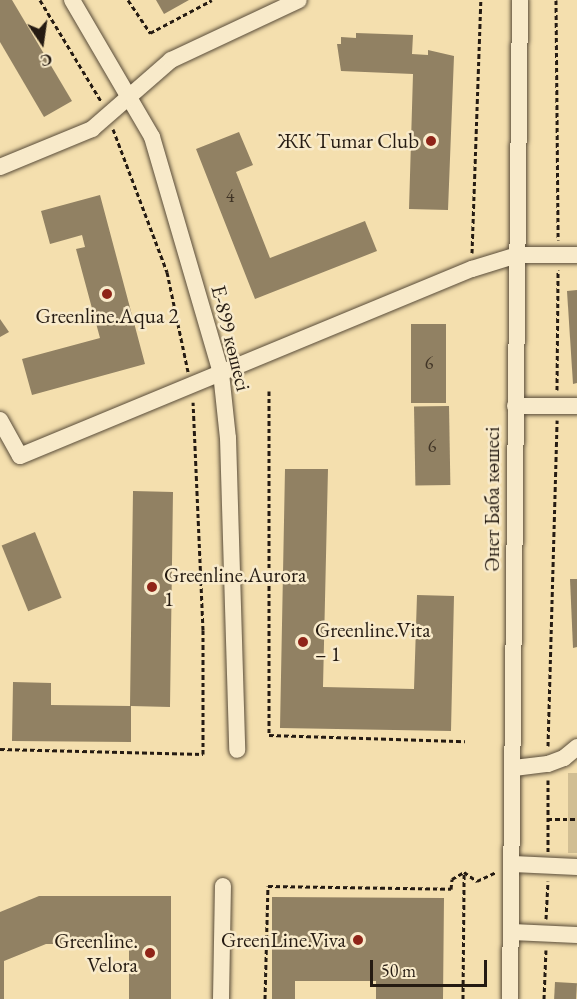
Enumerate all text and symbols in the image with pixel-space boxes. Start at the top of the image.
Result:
north arrow [12,12,72,72]
text: С [38,49,54,72]
place label: ЖК Tumar Club [277,128,419,154]
marker: ЖК Tumar Club [424,134,438,148]
house number: 4 [226,185,234,207]
street label: Е-899 көшесі [206,282,256,394]
marker: Greenline.Aqua 2 [100,287,114,301]
place label: Greenline.Aqua 2 [35,303,179,329]
house number: 6 [425,352,433,374]
street label: Әнет Баба көшесі [479,427,505,571]
house number: 6 [428,435,436,457]
place label: Greenline.Aurora 1 [164,562,306,612]
marker: Greenline.Aurora 1 [145,580,159,594]
place label: Greenline.Vita – 1 [315,617,431,667]
marker: Greenline.Vita – 1 [296,635,310,649]
place label: GreenLine.Viva [221,927,346,953]
place label: Greenline. Velora [54,928,138,978]
marker: GreenLine.Viva [351,933,365,947]
marker: Greenline. Velora [143,946,157,960]
scale bar [373,948,490,986]
text: 50 m [381,959,416,982]

